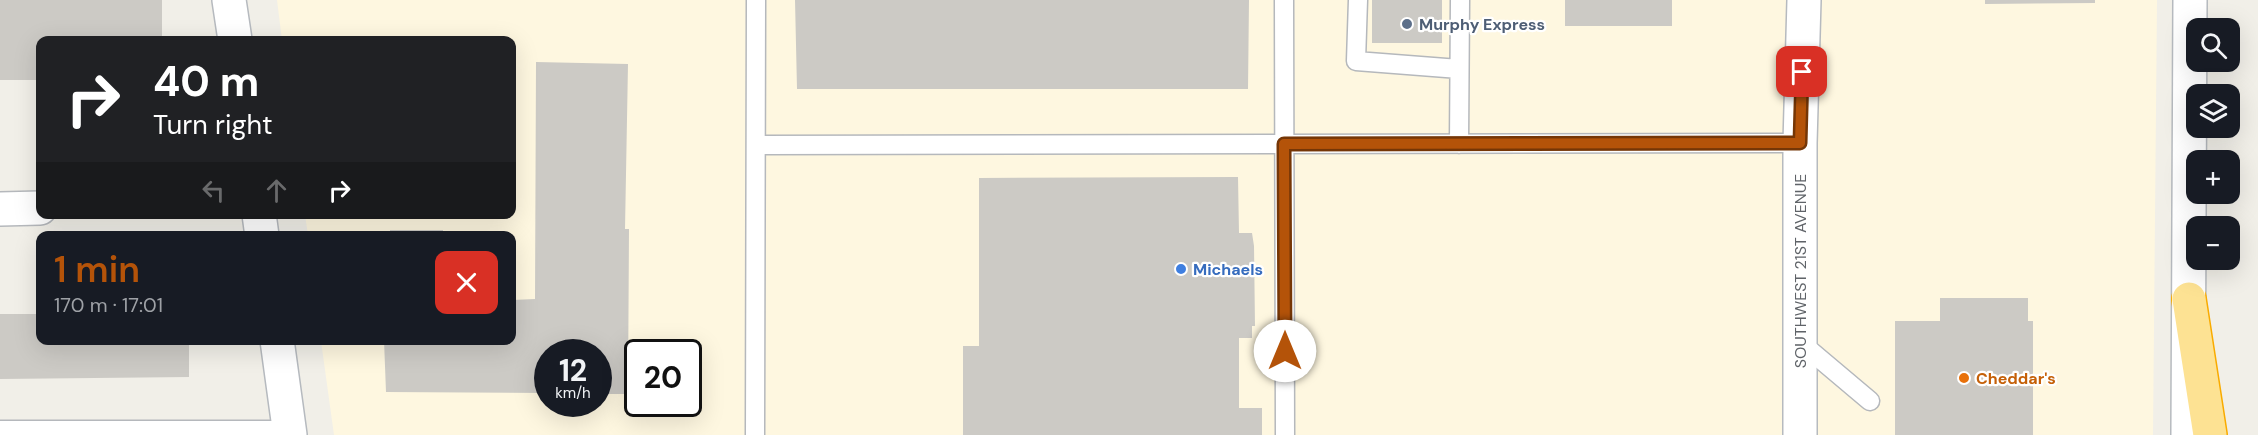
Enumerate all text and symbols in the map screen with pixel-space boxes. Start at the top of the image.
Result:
place label: Murphy Express [1419,14,1545,35]
marker: Murphy Express [1400,17,1414,31]
map controls [2186,18,2240,270]
button: search [2186,18,2240,72]
pin [1776,46,1827,97]
text: 40 m [153,54,259,109]
icon: arrive [1785,55,1818,88]
icon: right [54,60,132,138]
button: layers [2186,84,2240,138]
text: Turn right [153,107,273,142]
button: + [2186,150,2240,204]
icon: left [197,174,230,207]
icon: ahead [260,174,293,207]
icon: right [323,174,356,207]
street label: SOUTHWEST 21ST AVENUE [1790,174,1811,368]
button: − [2186,216,2240,270]
text: 1 min [54,246,140,293]
button: close [435,251,498,314]
place label: Michaels [1193,259,1263,280]
marker: Michaels [1174,262,1188,276]
text: 170 m · 17:01 [54,292,163,318]
position arrow [1253,319,1317,383]
speed limit sign: 20 [624,339,702,417]
text: 12 [559,351,587,390]
place label: Cheddar's [1976,368,2056,389]
marker: Cheddar's [1957,371,1971,385]
text: km/h [555,383,591,403]

